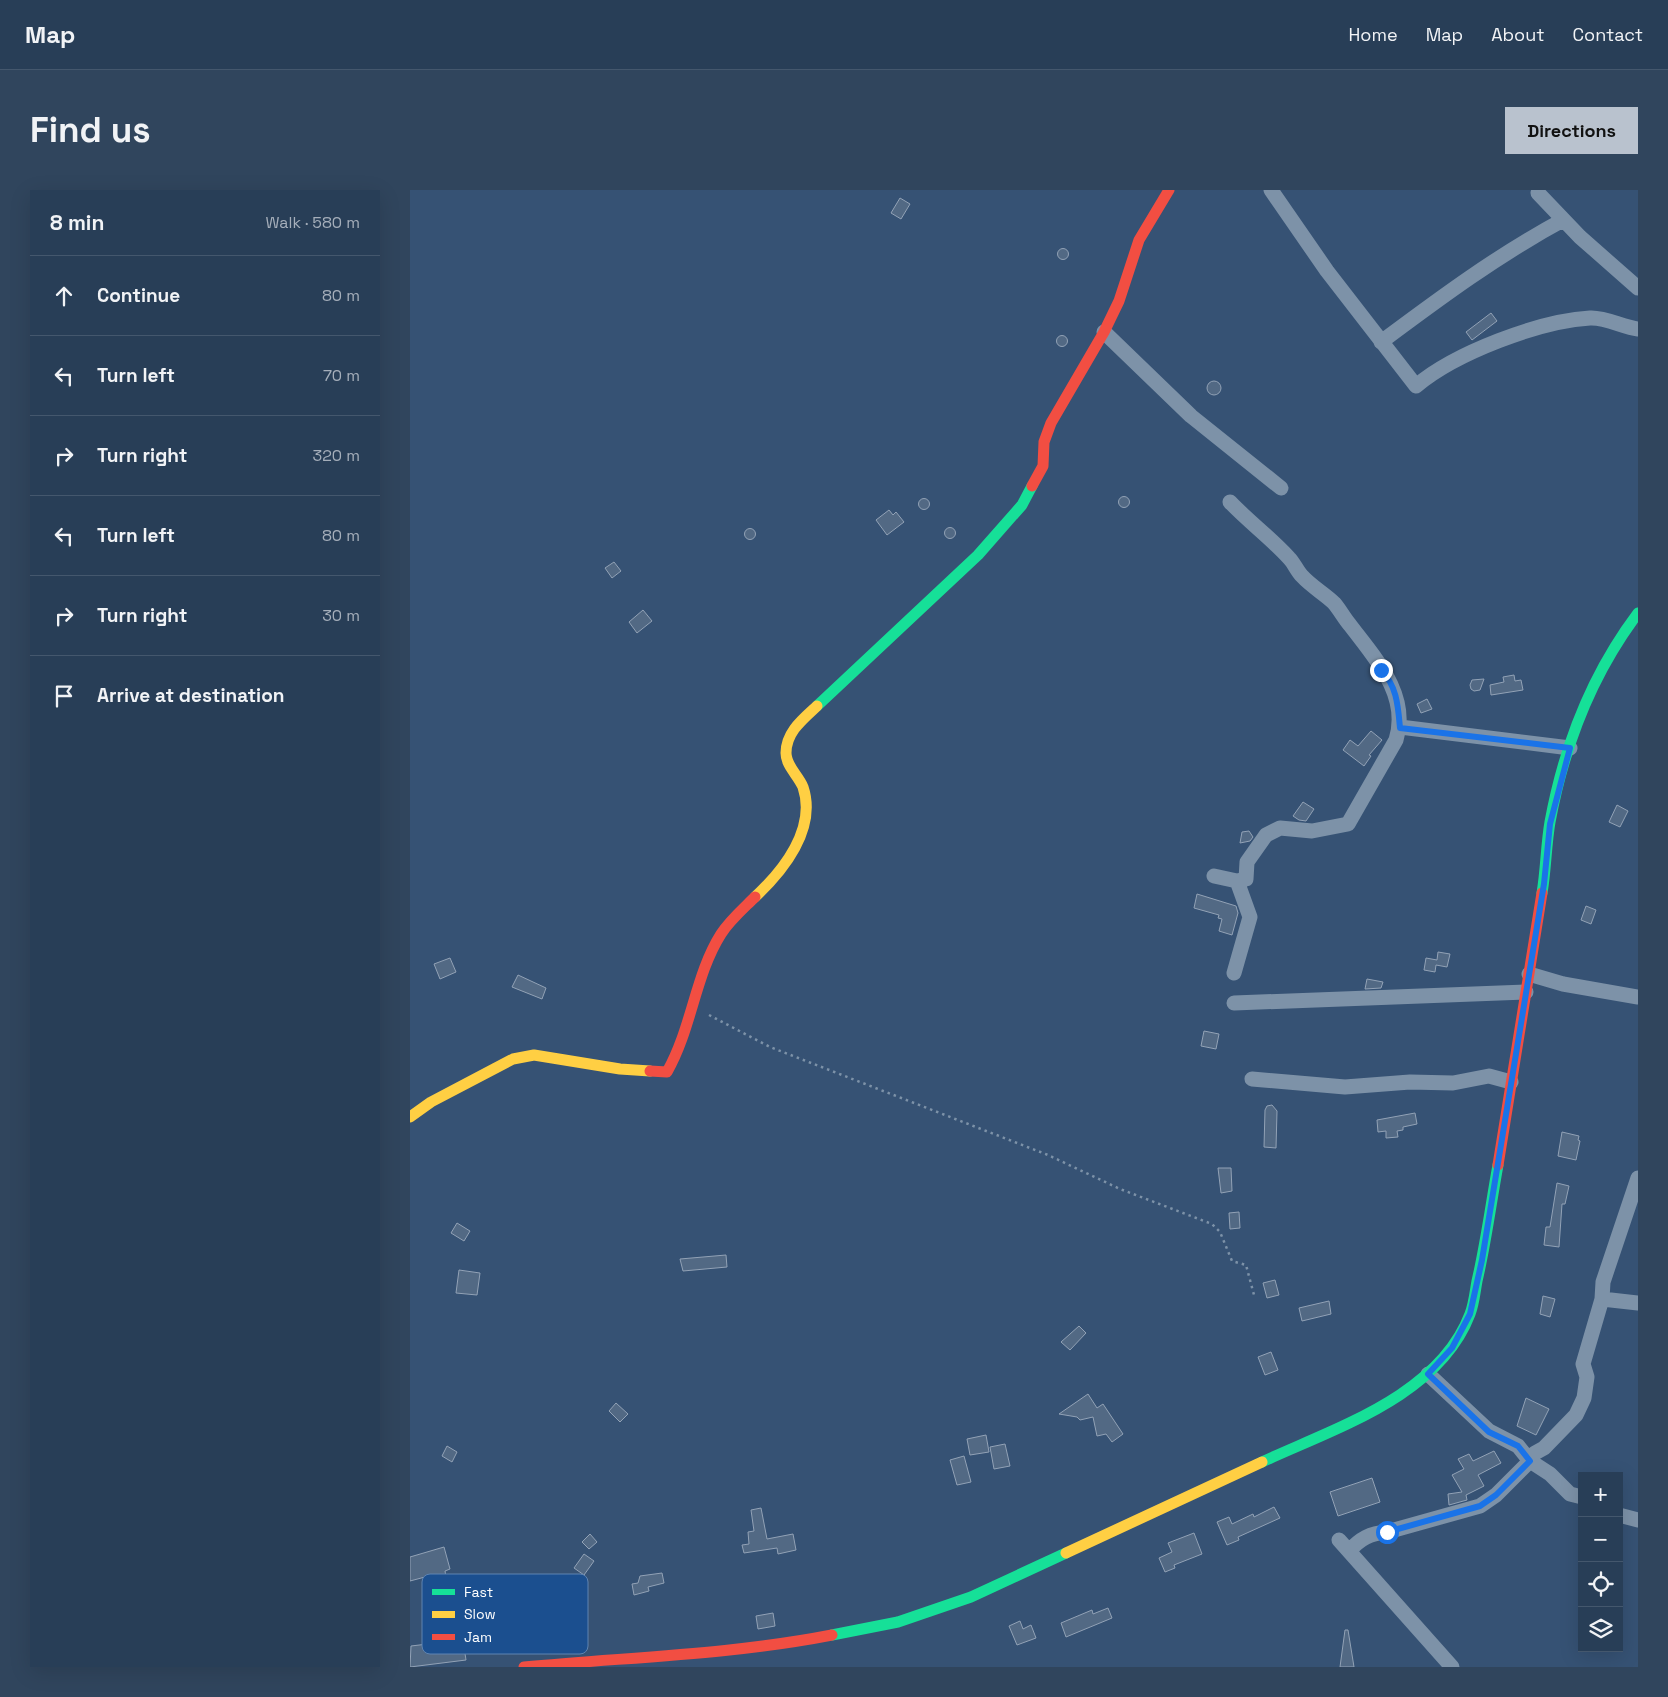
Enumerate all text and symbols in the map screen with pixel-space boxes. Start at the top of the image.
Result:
text: Map [25,19,75,50]
text: Home [1349,23,1398,46]
text: Map [1426,23,1463,46]
text: About [1491,23,1545,46]
text: Contact [1573,23,1643,46]
button: Directions [1505,107,1638,154]
text: Find us [30,108,151,152]
text: 8 min [50,209,104,236]
text: Walk · 580 m [266,212,360,233]
icon: ahead [50,282,78,310]
text: Continue [97,283,180,308]
text: 80 m [322,285,360,306]
icon: left [50,362,78,390]
text: Turn left [97,363,175,388]
text: 70 m [323,365,360,386]
icon: right [50,442,78,470]
text: Turn right [97,443,187,468]
text: 320 m [313,445,360,466]
icon: left [50,522,78,550]
text: Turn left [97,523,175,548]
text: 80 m [322,525,360,546]
icon: right [50,602,78,630]
text: Turn right [97,603,187,628]
text: 30 m [322,605,360,626]
route end [1370,659,1393,682]
icon: arrive [50,682,78,710]
text: Arrive at destination [97,683,285,708]
map controls [1578,1472,1623,1652]
button: + [1578,1472,1623,1517]
button: − [1578,1517,1623,1562]
route start [1376,1521,1399,1544]
button: locate [1578,1562,1623,1607]
legend [422,1574,588,1654]
text: Fast [464,1583,493,1601]
text: Slow [464,1605,496,1623]
button: layers [1578,1607,1623,1652]
text: Jam [464,1628,492,1646]

